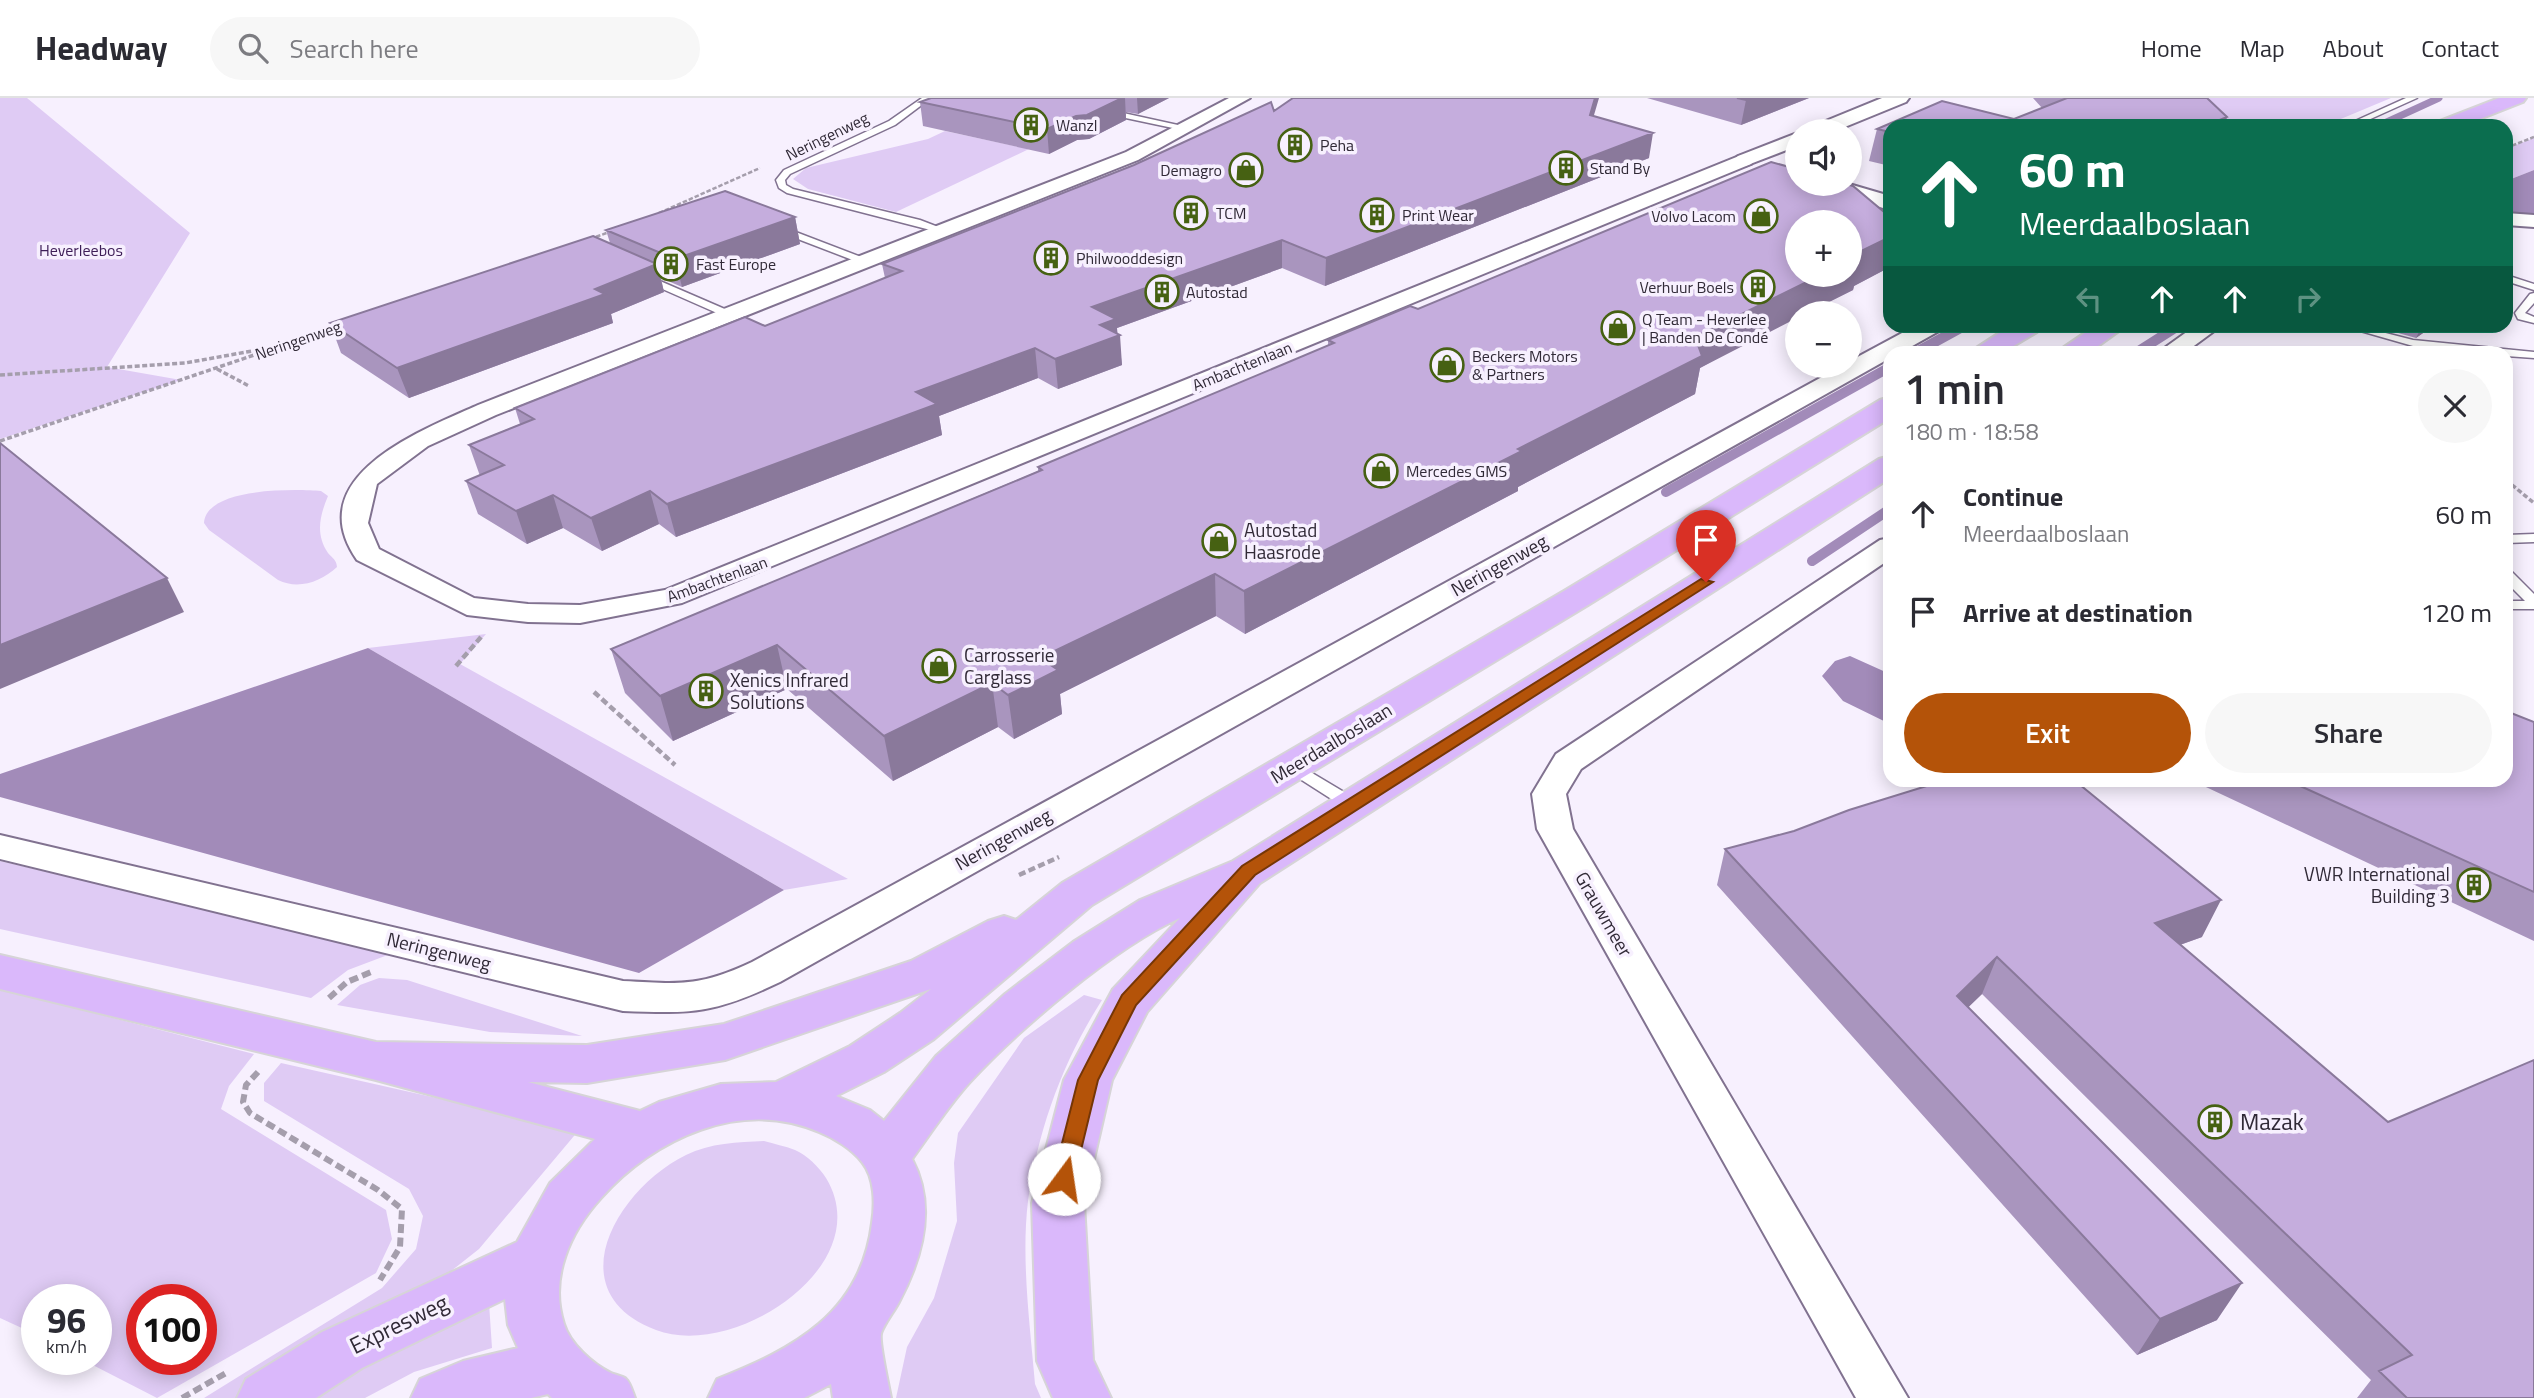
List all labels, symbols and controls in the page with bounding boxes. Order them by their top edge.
search box [210,17,700,80]
text: Headway [35,23,168,73]
icon: search [234,29,272,67]
text: Search here [290,29,419,68]
text: Home [2141,30,2202,66]
text: Map [2240,30,2285,66]
text: About [2323,30,2383,66]
text: Contact [2421,30,2499,66]
street label: Neringenweg [781,106,873,166]
building icon: Wanzl [1012,106,1050,144]
place label: Wanzl [1056,113,1098,137]
map controls [1785,119,1862,378]
button: sound [1785,119,1862,196]
building icon: Peha [1276,126,1314,164]
text: 60 m [2019,131,2126,206]
place label: Peha [1320,133,1354,157]
icon: ahead [1904,147,1995,238]
building icon: Stand By [1547,149,1585,187]
shop icon: Demagro [1227,151,1265,189]
place label: Stand By [1590,156,1651,180]
place label: Demagro [1160,158,1222,182]
building icon: TCM [1172,194,1210,232]
building icon: Print Wear [1358,196,1396,234]
shop icon: Volvo Lacom [1742,197,1780,235]
text: Meerdaalboslaan [2019,199,2250,247]
place label: TCM [1216,201,1246,225]
place label: Print Wear [1402,203,1474,227]
place label: Volvo Lacom [1651,204,1736,228]
button: + [1785,210,1862,287]
park label: Heverleebos [39,238,123,262]
building icon: Philwooddesign [1032,239,1070,277]
building icon: Fast Europe [652,245,690,283]
place label: Philwooddesign [1076,246,1183,270]
place label: Fast Europe [696,252,776,276]
building icon: Verhuur Boels [1739,268,1777,306]
building icon: Autostad [1143,273,1181,311]
place label: Verhuur Boels [1639,275,1734,299]
place label: Autostad [1186,280,1248,304]
icon: left [2070,280,2108,318]
icon: ahead [2143,280,2181,318]
icon: ahead [2216,280,2254,318]
icon: right [2289,280,2327,318]
button: − [1785,301,1862,378]
place label: Q Team - Heverlee | Banden De Condé [1642,307,1768,349]
shop icon: Q Team - Heverlee | Banden De Condé [1599,309,1637,347]
street label: Neringenweg [252,314,344,366]
street label: Ambachtenlaan [1189,335,1295,397]
place label: Beckers Motors & Partners [1472,344,1578,386]
shop icon: Beckers Motors & Partners [1428,346,1466,384]
text: 1 min [1904,356,2005,420]
button: close [2418,369,2492,443]
text: 180 m · 18:58 [1904,414,2039,449]
shop icon: Mercedes GMS [1362,452,1400,490]
place label: Mercedes GMS [1406,459,1507,483]
text: Continue [1963,477,2063,516]
icon: ahead [1904,495,1942,533]
text: 60 m [2435,495,2492,534]
pin [1676,510,1736,582]
place label: Autostad Haasrode [1244,515,1321,566]
text: Meerdaalboslaan [1963,516,2129,551]
icon: arrive [1687,521,1725,559]
shop icon: Autostad Haasrode [1200,522,1238,560]
street label: Neringenweg [1445,526,1553,603]
street label: Ambachtenlaan [663,550,771,608]
icon: arrive [1904,593,1942,631]
text: Arrive at destination [1963,593,2193,632]
text: 120 m [2421,593,2492,632]
place label: Carrosserie Carglass [964,640,1054,691]
shop icon: Carrosserie Carglass [920,647,958,685]
place label: Xenics Infrared Solutions [730,665,849,716]
building icon: Xenics Infrared Solutions [687,672,725,710]
button: Exit [1904,693,2191,773]
button: Share [2205,693,2492,773]
street label: Meerdaalboslaan [1264,695,1397,790]
street label: Neringenweg [949,800,1057,877]
place label: VWR International Building 3 [2304,859,2450,910]
street label: Grauwmeer [1568,866,1641,962]
building icon: VWR International Building 3 [2455,866,2493,904]
street label: Neringenweg [384,924,495,978]
building icon: Mazak [2196,1103,2234,1141]
place label: Mazak [2240,1104,2304,1139]
position arrow [1027,1142,1101,1216]
speed limit sign: 100 [126,1284,217,1375]
street label: Expresweg [343,1285,454,1363]
text: 96 [47,1293,86,1347]
text: km/h [46,1333,87,1360]

